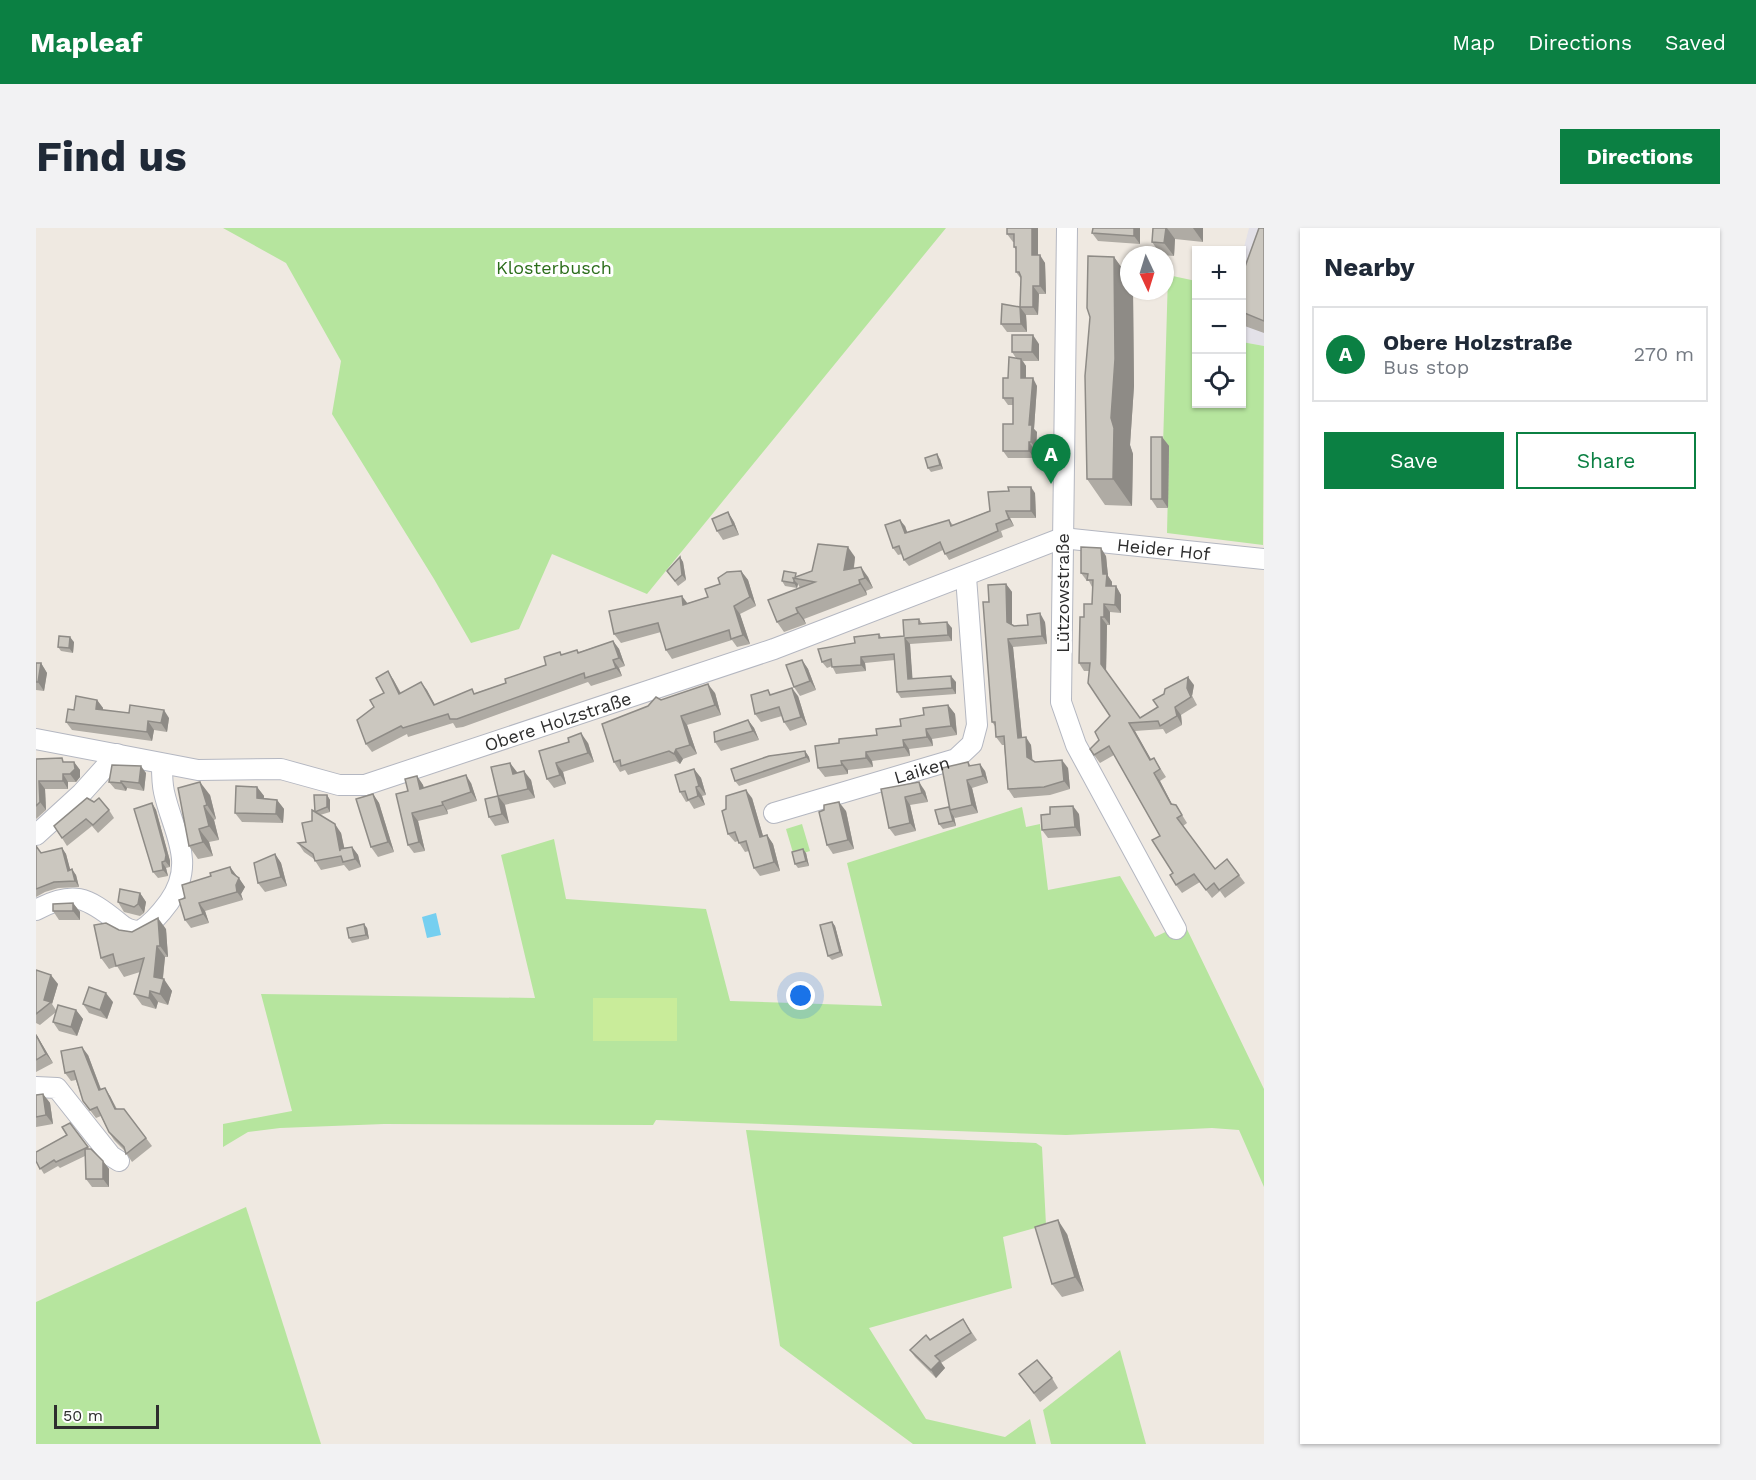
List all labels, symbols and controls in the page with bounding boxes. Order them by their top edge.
text: Mapleaf [30,26,142,59]
text: Map [1452,30,1495,55]
text: Directions [1528,30,1632,55]
text: Saved [1665,30,1726,55]
button: Directions [1560,129,1720,184]
text: Find us [36,132,187,181]
north arrow [1120,246,1174,300]
map controls [1192,246,1246,408]
button: + [1192,246,1246,300]
text: Nearby [1324,252,1415,282]
park label: Klosterbusch [496,257,612,278]
button: − [1192,300,1246,354]
text: Obere Holzstraße [1383,330,1573,355]
text: A [1339,342,1352,366]
text: 270 m [1634,342,1694,366]
button: locate [1192,354,1246,408]
text: Bus stop [1383,355,1469,379]
button: Save [1324,432,1504,489]
button: Share [1516,432,1696,489]
pin: A [1032,434,1070,484]
street label: Lützowstraße [1052,533,1073,653]
street label: Heider Hof [1116,533,1211,564]
street label: Obere Holzstraße [481,687,634,755]
street label: Laiken [891,751,952,787]
your location [786,981,815,1010]
scale bar [54,1402,159,1430]
text: 50 m [63,1406,103,1425]

